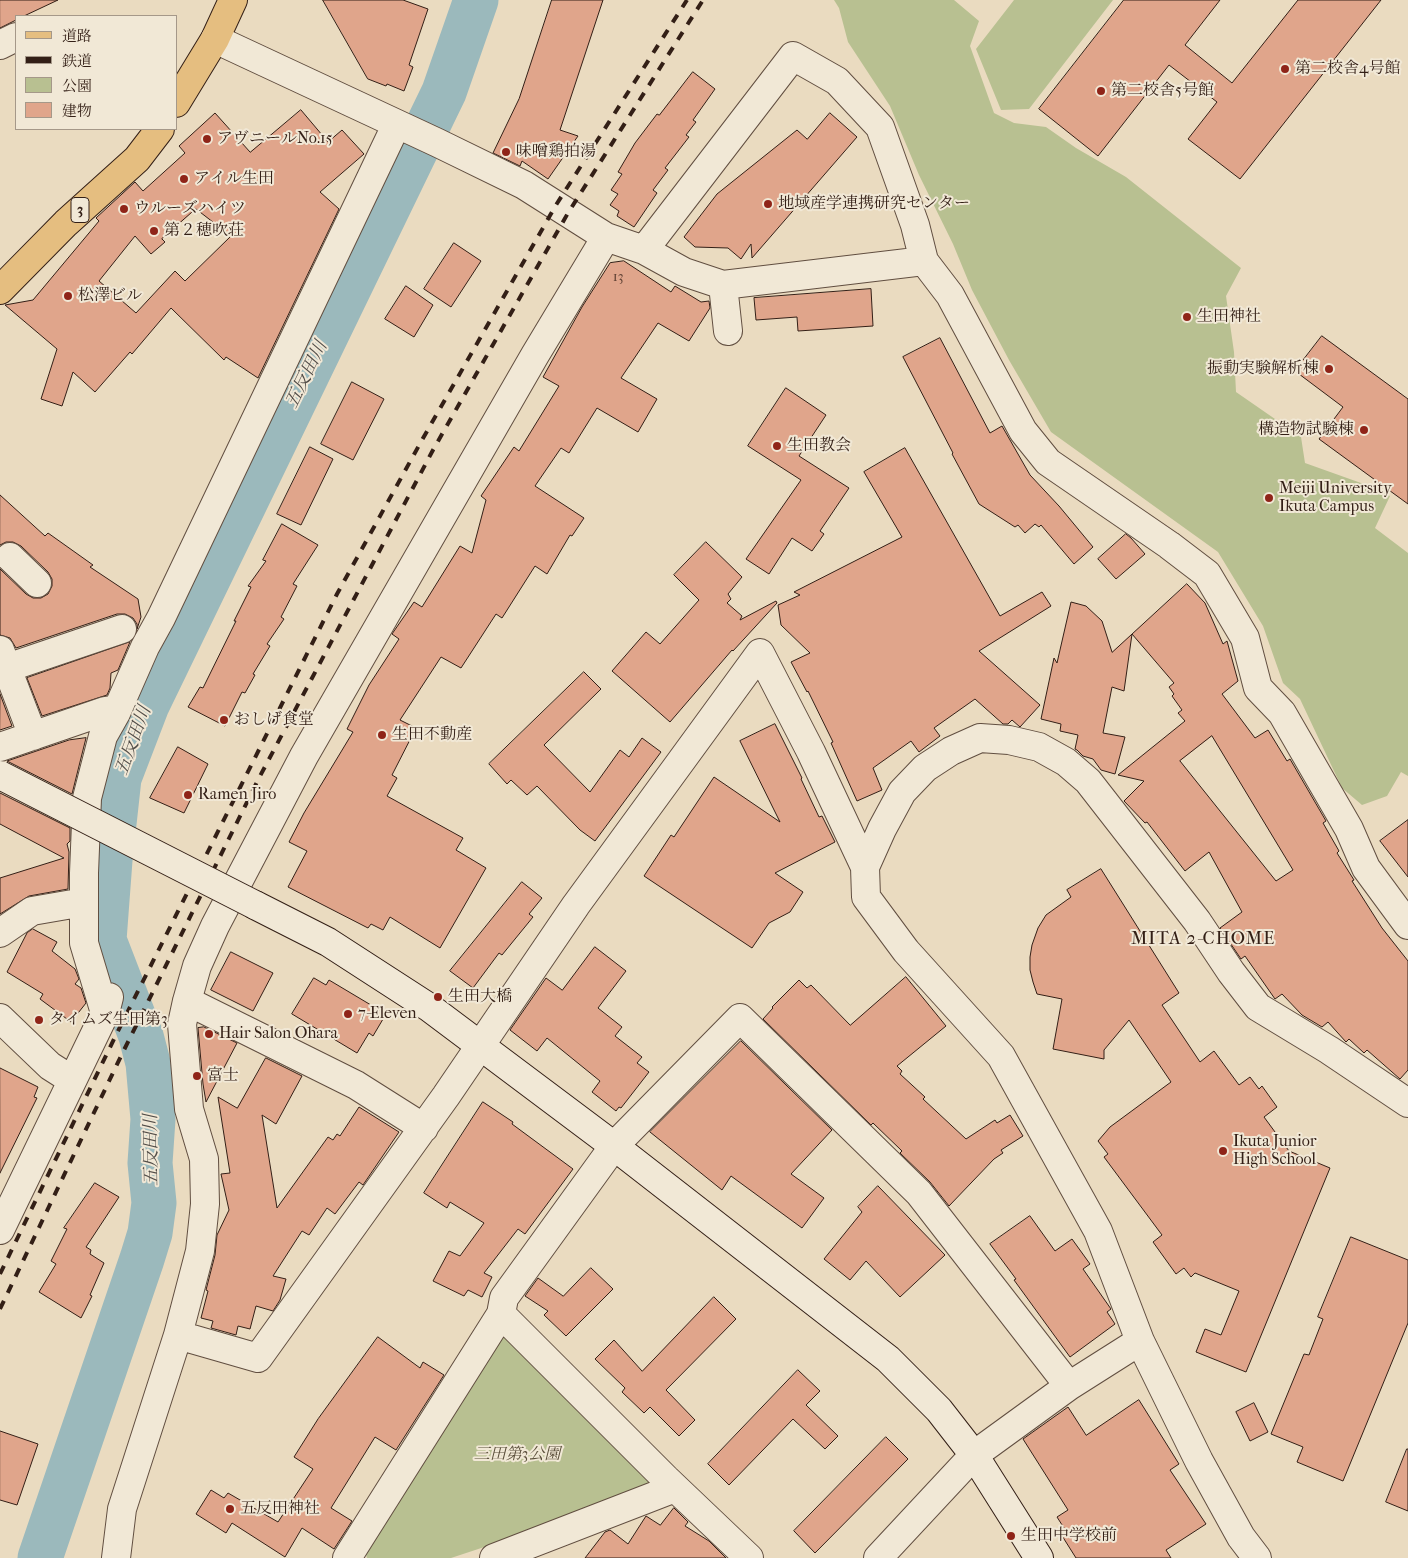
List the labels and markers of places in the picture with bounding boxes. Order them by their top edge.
place label: 第二校舎4号館 [1295,59,1400,79]
marker: 第二校舎4号館 [1279,63,1291,75]
place label: 第二校舎5号館 [1111,81,1214,101]
marker: 第二校舎5号館 [1095,85,1107,97]
place label: アヴニールNo.15 [217,129,333,149]
marker: アヴニールNo.15 [201,133,213,145]
place label: 味噌鶏拍湯 [516,142,596,162]
marker: 味噌鶏拍湯 [500,146,512,158]
place label: アイル生田 [194,169,274,189]
marker: アイル生田 [178,173,190,185]
place label: 地域産学連携研究センター [778,194,970,214]
marker: 地域産学連携研究センター [762,198,774,210]
place label: ウルーズハイツ [134,199,246,219]
marker: ウルーズハイツ [118,203,130,215]
place label: 第２穂吹荘 [164,221,244,241]
marker: 第２穂吹荘 [148,225,160,237]
place label: 松澤ビル [78,286,142,306]
marker: 松澤ビル [62,290,74,302]
place label: 生田神社 [1197,307,1261,327]
marker: 生田神社 [1181,311,1193,323]
place label: 振動実験解析棟 [1207,359,1319,379]
marker: 振動実験解析棟 [1323,363,1335,375]
place label: 構造物試験棟 [1258,420,1354,440]
marker: 構造物試験棟 [1358,424,1370,436]
place label: 生田教会 [787,436,851,456]
marker: 生田教会 [771,440,783,452]
place label: Meiji University Ikuta Campus [1279,479,1392,517]
marker: Meiji University Ikuta Campus [1263,492,1275,504]
place label: おしげ食堂 [234,710,314,730]
marker: おしげ食堂 [218,714,230,726]
place label: 生田不動産 [392,725,472,745]
marker: 生田不動産 [376,729,388,741]
place label: Ramen Jiro [198,785,276,805]
marker: Ramen Jiro [182,789,194,801]
place label: 生田大橋 [448,987,512,1007]
marker: 生田大橋 [432,991,444,1003]
place label: 7-Eleven [358,1004,417,1024]
marker: 7-Eleven [342,1008,354,1020]
place label: タイムズ生田第3 [49,1010,168,1030]
marker: タイムズ生田第3 [33,1014,45,1026]
place label: Hair Salon Ohara [219,1024,338,1044]
marker: Hair Salon Ohara [203,1028,215,1040]
place label: 富士 [207,1066,239,1086]
marker: 富士 [191,1070,203,1082]
place label: Ikuta Junior High School [1233,1132,1317,1170]
marker: Ikuta Junior High School [1217,1145,1229,1157]
place label: 五反田神社 [240,1499,320,1519]
marker: 五反田神社 [224,1503,236,1515]
place label: 生田中学校前 [1021,1526,1117,1546]
marker: 生田中学校前 [1005,1530,1017,1542]

